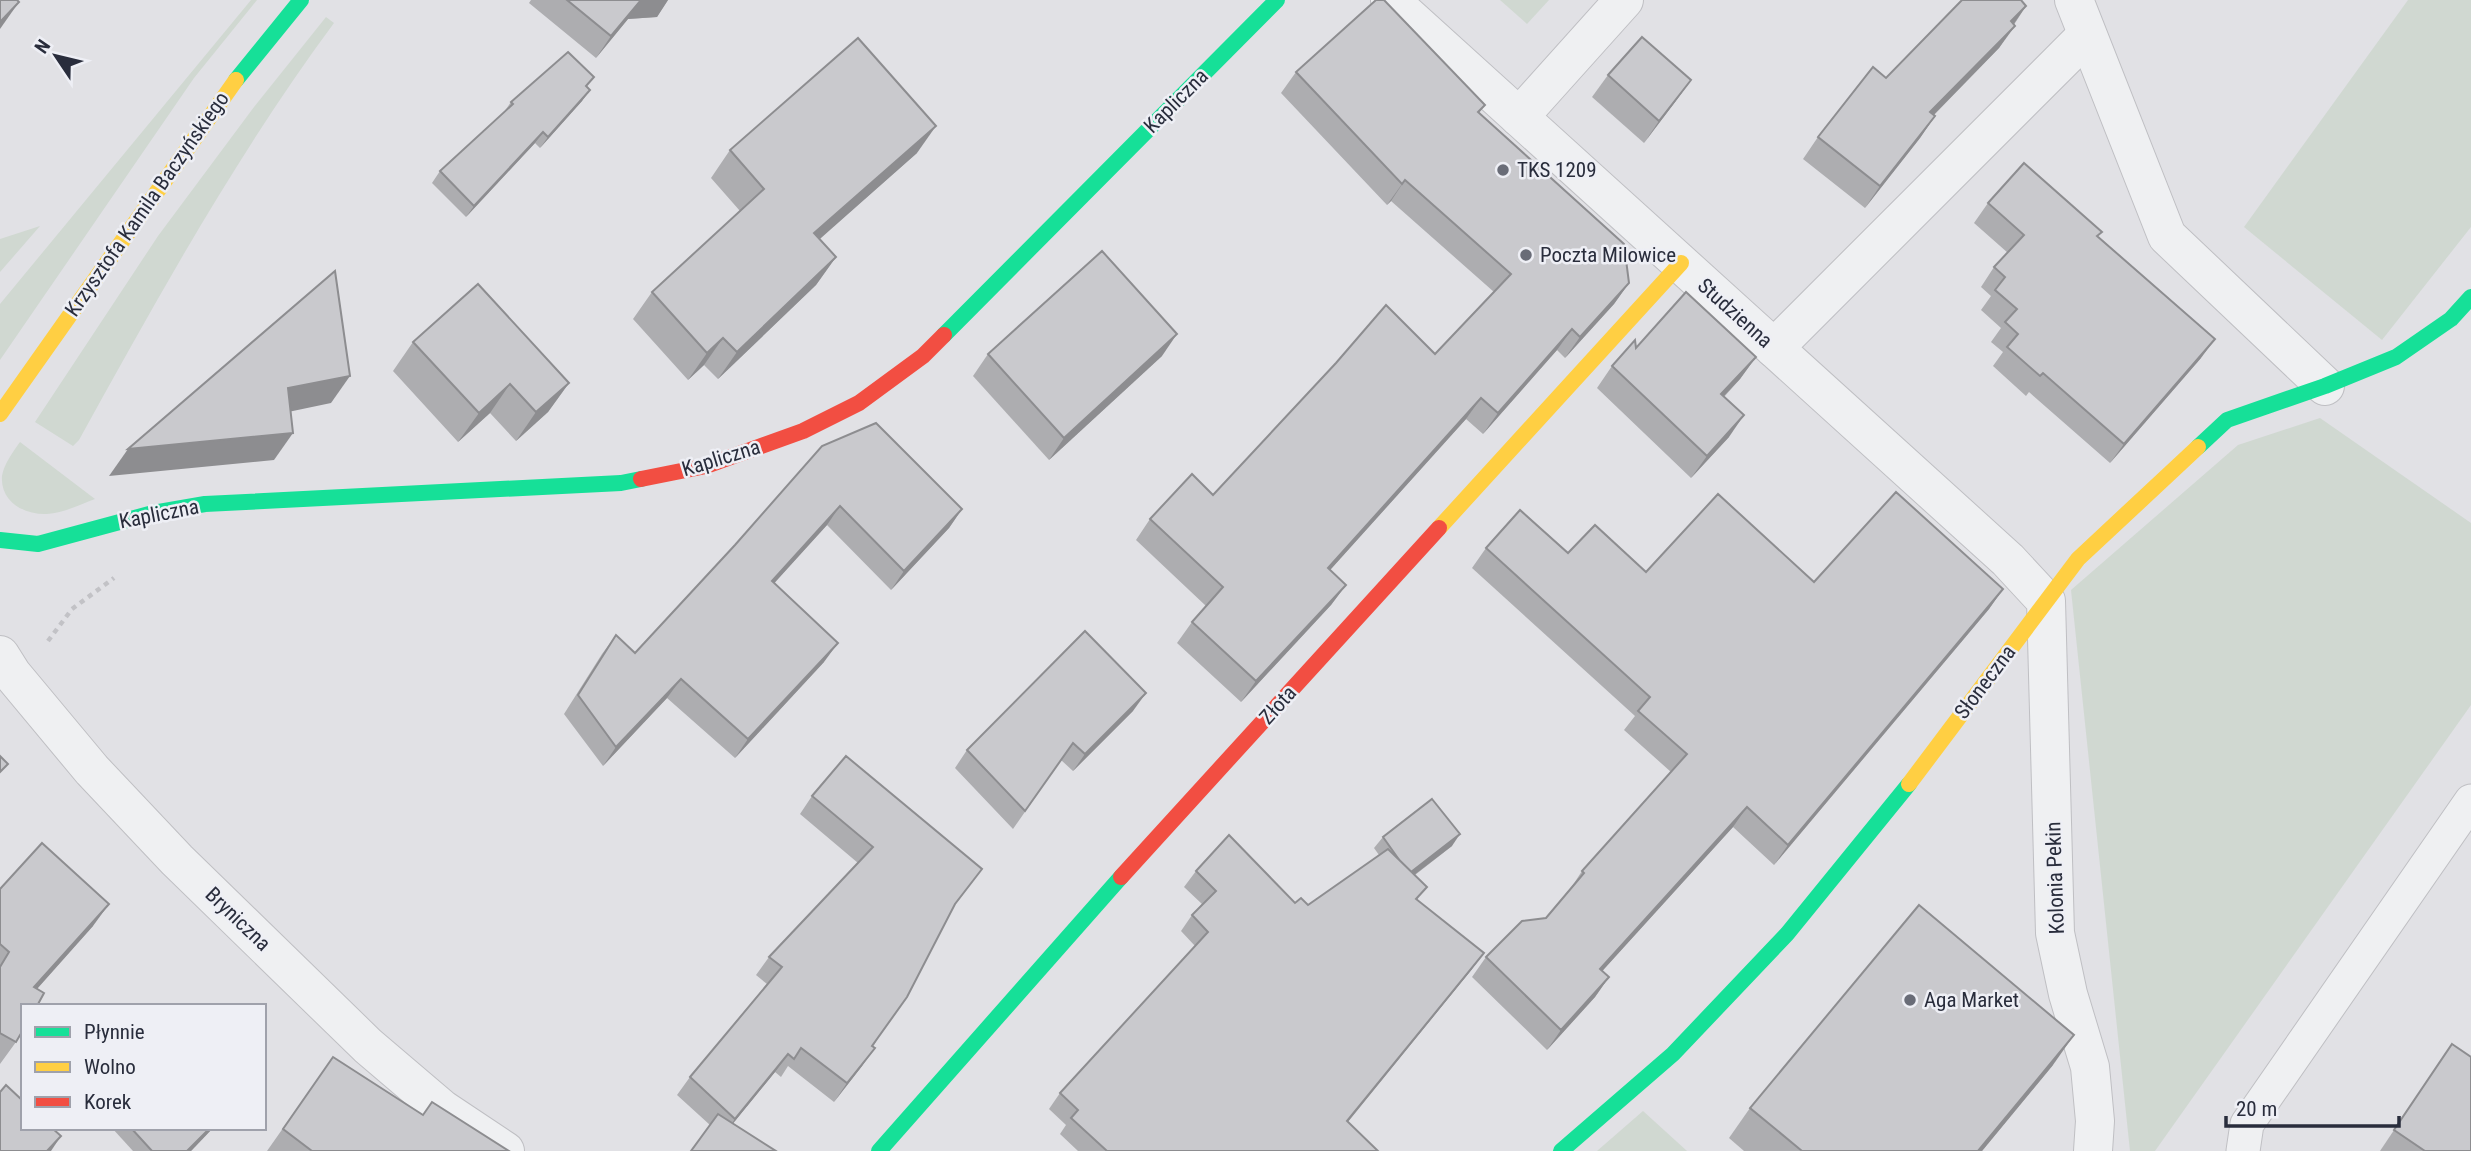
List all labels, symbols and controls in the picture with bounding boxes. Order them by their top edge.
north arrow [21,21,91,91]
text: N [30,35,55,58]
street label: Kapliczna [1139,64,1213,138]
street label: Krzysztofa Kamila Baczyńskiego [60,87,234,321]
place label: TKS 1209 [1517,158,1597,182]
marker: TKS 1209 [1495,162,1511,178]
place label: Poczta Milowice [1540,243,1676,267]
marker: Poczta Milowice [1518,247,1534,263]
street label: Studzienna [1693,273,1777,353]
street label: Kapliczna [679,435,763,481]
street label: Kapliczna [117,495,201,533]
street label: Słoneczna [1950,640,2020,724]
street label: Złota [1255,681,1301,729]
street label: Kolonia Pekin [2041,821,2069,935]
street label: Bryniczna [201,882,275,956]
place label: Aga Market [1924,988,2019,1012]
marker: Aga Market [1902,992,1918,1008]
legend [21,1004,266,1130]
text: Płynnie [84,1020,145,1044]
text: Wolno [84,1055,136,1079]
scale bar [2226,1084,2399,1128]
text: Korek [84,1090,132,1114]
text: 20 m [2236,1097,2277,1121]

